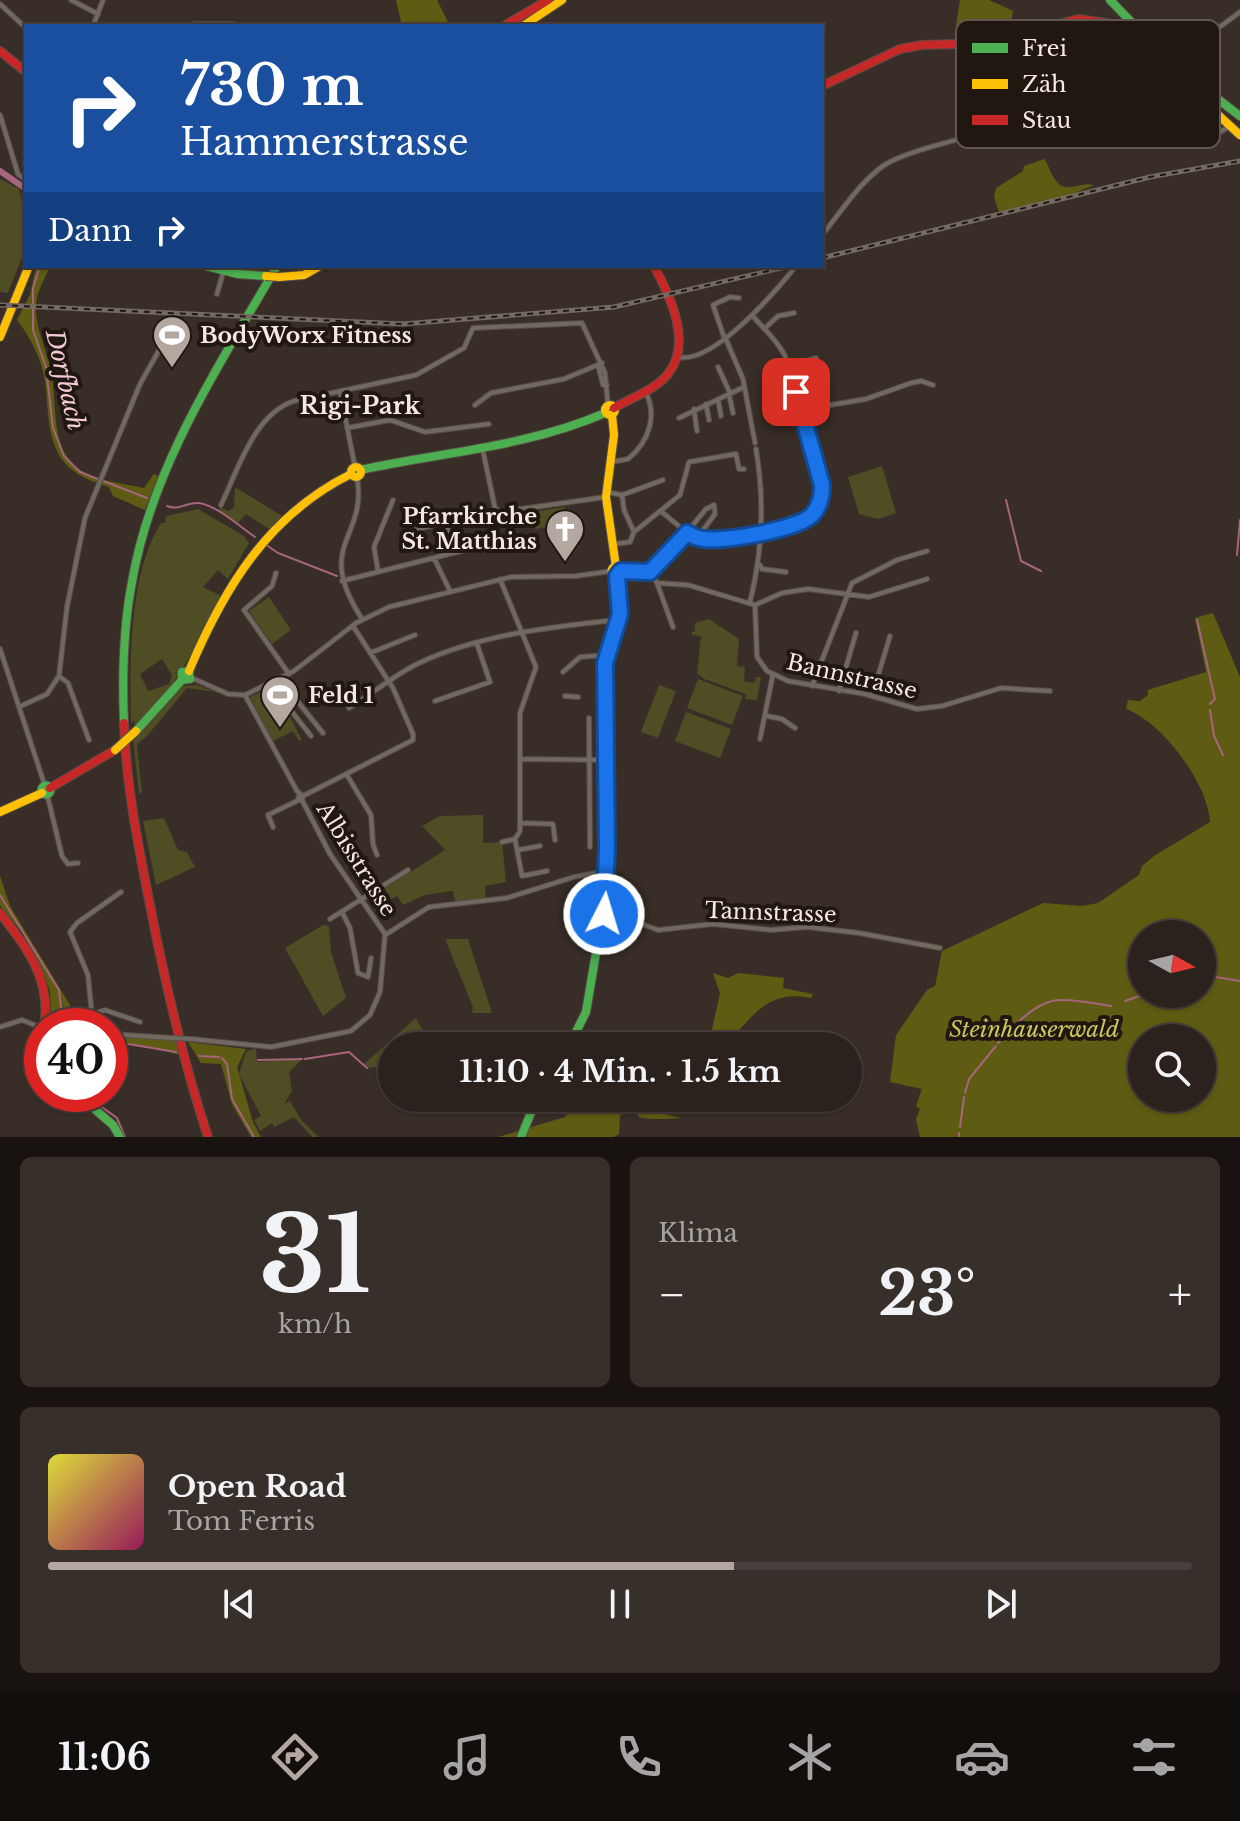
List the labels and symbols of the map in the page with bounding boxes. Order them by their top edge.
legend [956,20,1220,148]
text: Frei [1022,35,1067,62]
text: Zäh [1022,71,1066,98]
text: Stau [1022,107,1072,134]
sports icon: BodyWorx Fitness [151,314,193,369]
place label: BodyWorx Fitness [200,322,412,349]
water label: Dorfbach [40,326,91,433]
pin [762,358,830,426]
district label: Rigi-Park [300,391,421,420]
place label: Pfarrkirche St. Matthias [401,503,537,555]
church icon: Pfarrkirche St. Matthias [544,508,586,563]
street label: Bannstrasse [784,648,920,705]
sports icon: Feld 1 [259,674,301,729]
place label: Feld 1 [308,682,374,709]
street label: Albisstrasse [310,796,402,921]
position arrow [562,872,646,956]
street label: Tannstrasse [705,897,837,928]
north arrow [1128,920,1216,1008]
speed limit sign: 40 [24,1008,128,1112]
park label: Steinhauserwald [949,1016,1120,1043]

